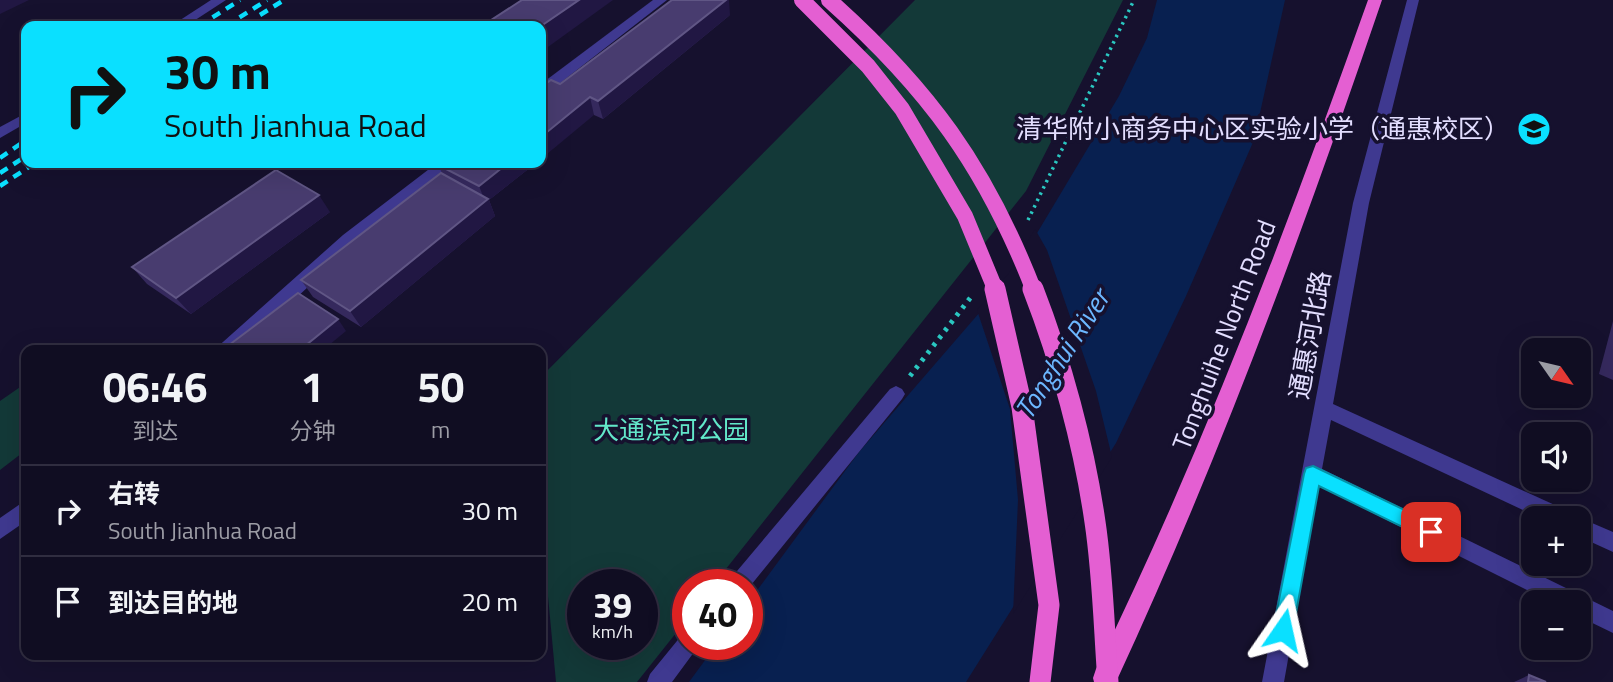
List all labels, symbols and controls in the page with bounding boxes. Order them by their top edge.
text: 30 m [164,33,271,108]
icon: right [49,49,140,140]
text: South Jianhua Road [164,101,427,149]
place label: 清华附小商务中心区实验小学（通惠校区） [1016,109,1510,148]
school or university icon: 清华附小商务中心区实验小学（通惠校区） [1515,110,1553,148]
street label: Tonghuihe North Road [1162,214,1285,456]
street label: 通惠河北路 [1279,268,1340,402]
water label: Tonghui River [1003,278,1121,427]
north arrow [1521,338,1591,408]
map controls [1521,338,1591,660]
text: 06:46 [103,354,208,418]
text: 1 [301,354,324,418]
text: 50 [417,354,464,418]
park label: 大通滨河公园 [593,410,749,449]
text: m [431,412,450,447]
text: 到达 [132,413,178,448]
text: 分钟 [289,413,335,448]
button: sound [1521,422,1591,492]
text: 右转 [108,474,160,513]
text: 30 m [461,491,518,530]
icon: right [49,492,87,530]
pin [1401,502,1461,562]
button: + [1521,506,1591,576]
text: South Jianhua Road [108,513,297,548]
icon: arrive [1412,513,1450,551]
speed limit sign: 40 [672,569,763,660]
text: 39 [593,578,632,632]
text: 20 m [461,582,518,621]
icon: arrive [49,583,87,621]
text: 到达目的地 [108,583,238,622]
button: − [1521,590,1591,660]
position arrow [1246,593,1320,667]
text: km/h [592,618,633,645]

